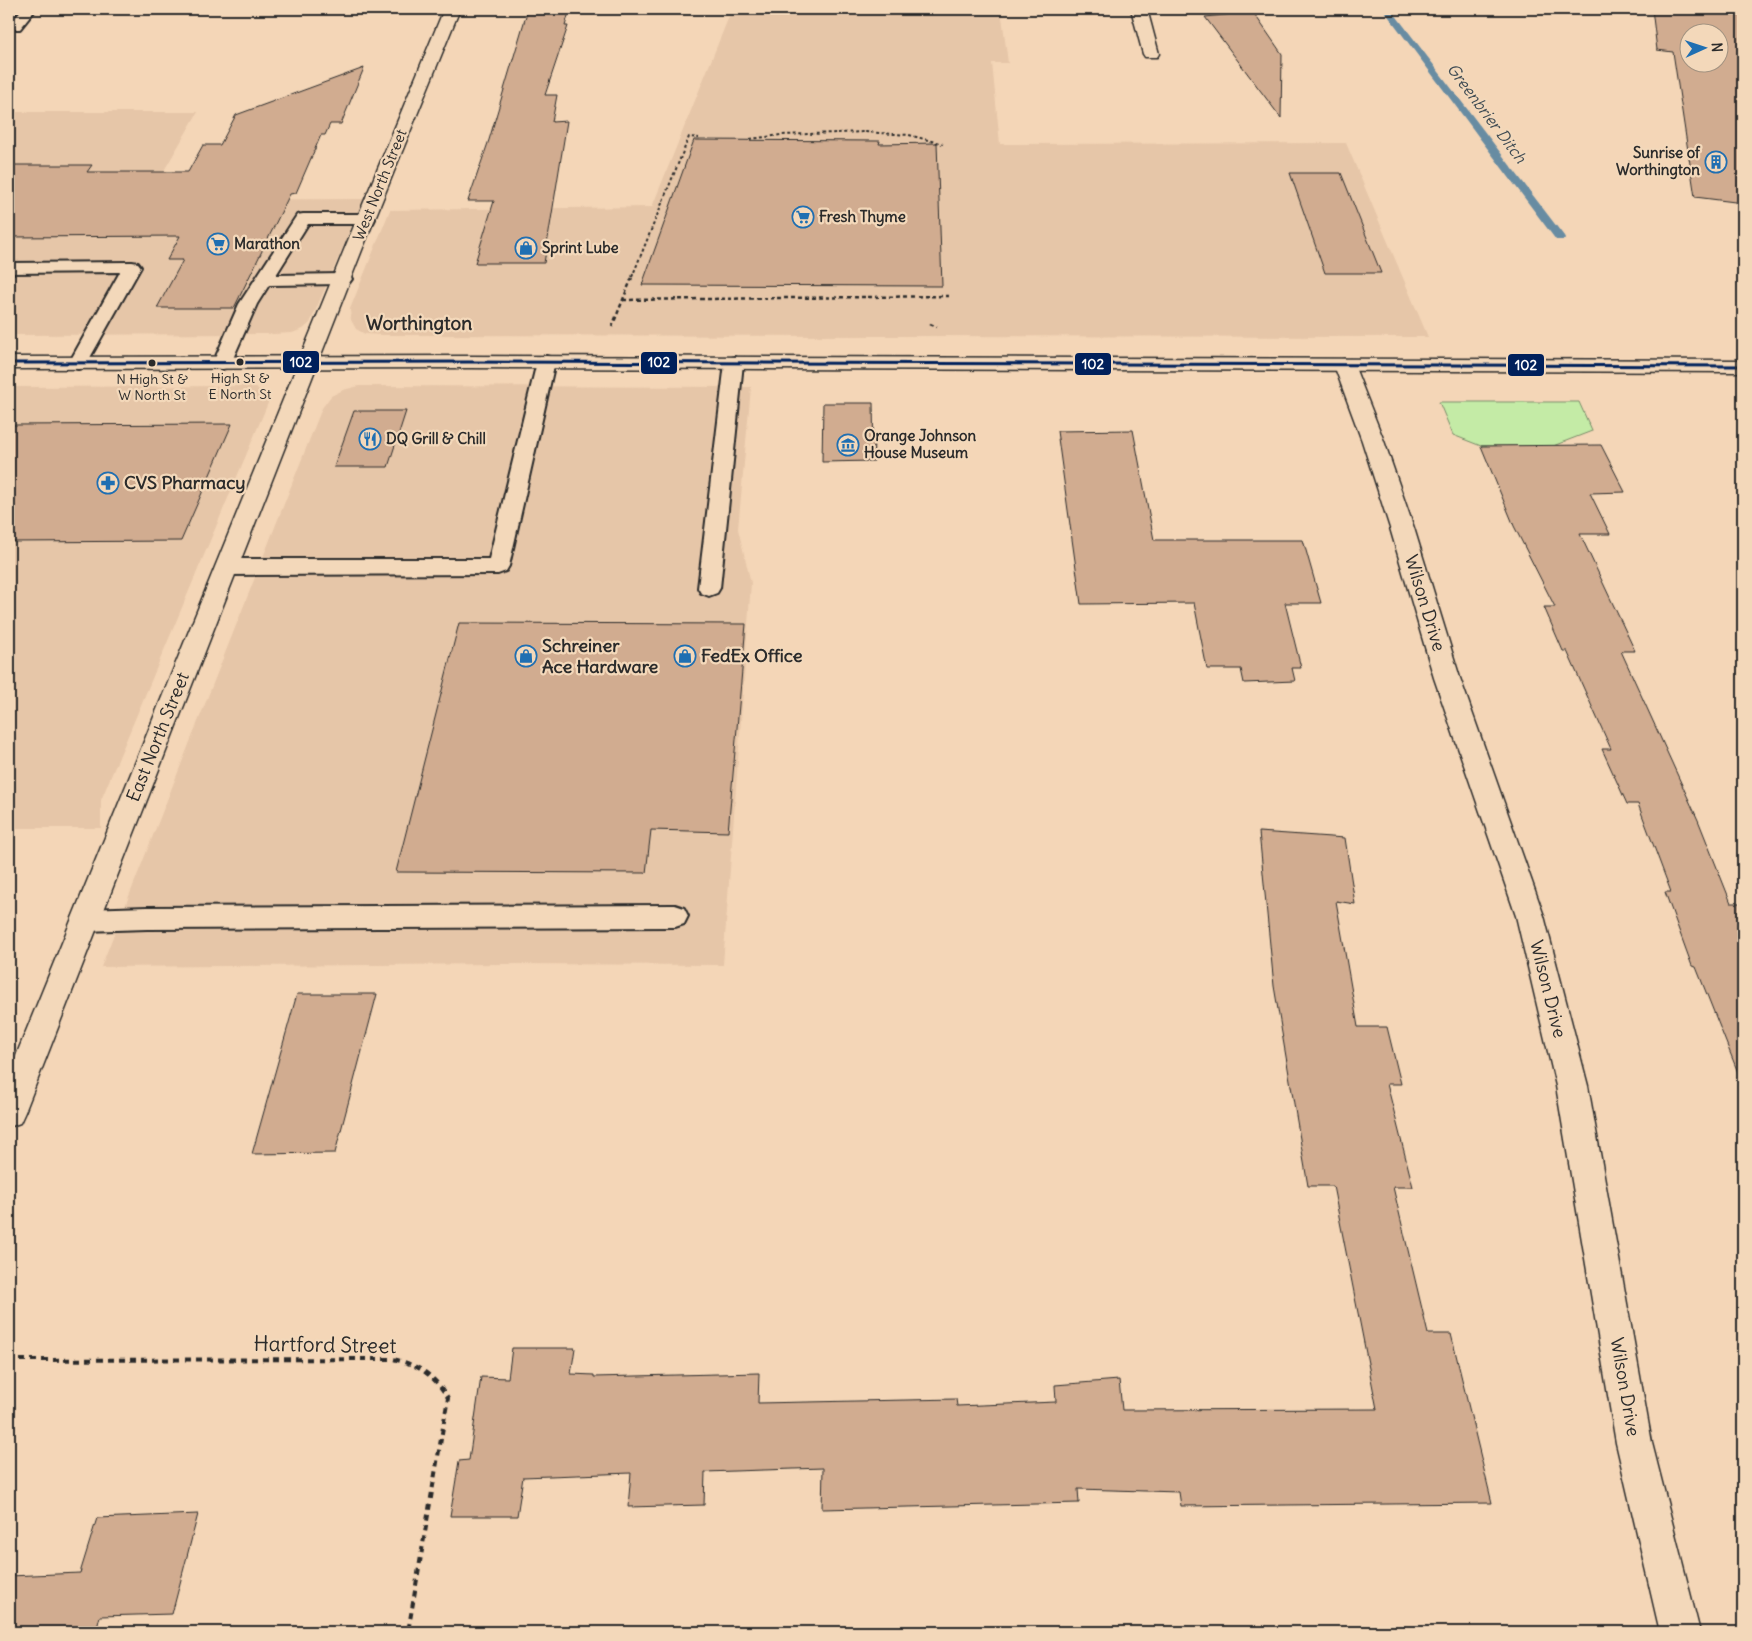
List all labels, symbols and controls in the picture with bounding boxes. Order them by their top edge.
north arrow [1680,22,1730,72]
text: N [1708,42,1726,53]
water label: Greenbrier Ditch [1443,59,1531,167]
street label: West North Street [348,126,411,243]
place label: Sunrise of Worthington [1616,143,1701,180]
building icon: Sunrise of Worthington [1704,150,1728,174]
supermarket icon: Fresh Thyme [791,205,815,229]
place label: Fresh Thyme [819,207,906,227]
supermarket icon: Marathon [206,232,230,256]
place label: Marathon [234,234,300,253]
shop icon: Sprint Lube [514,236,538,260]
place label: Sprint Lube [542,238,619,258]
district label: Worthington [366,311,472,335]
line badge: 102 [282,350,320,374]
line badge: 102 [640,351,678,375]
line badge: 102 [1074,352,1112,376]
text: 102 [290,353,313,371]
text: 102 [648,353,671,371]
line badge: 102 [1507,353,1545,377]
text: 102 [1082,355,1105,373]
text: 102 [1515,356,1538,374]
marker: High St & E North St [235,357,245,367]
marker: N High St & W North St [147,358,157,368]
place label: High St & E North St [208,369,272,403]
place label: N High St & W North St [116,370,188,404]
place label: Orange Johnson House Museum [864,426,976,462]
restaurant icon: DQ Grill & Chill [358,427,382,451]
place label: DQ Grill & Chill [386,429,486,448]
museum icon: Orange Johnson House Museum [836,433,860,457]
pharmacy icon: CVS Pharmacy [96,471,120,495]
place label: CVS Pharmacy [124,471,246,494]
street label: Wilson Drive [1400,552,1451,654]
place label: Schreiner Ace Hardware [542,634,659,678]
shop icon: Schreiner Ace Hardware [514,644,538,668]
shop icon: FedEx Office [673,644,697,668]
place label: FedEx Office [701,644,803,667]
street label: East North Street [121,669,194,805]
street label: Wilson Drive [1525,938,1572,1040]
street label: Hartford Street [253,1330,397,1359]
street label: Wilson Drive [1605,1336,1646,1438]

